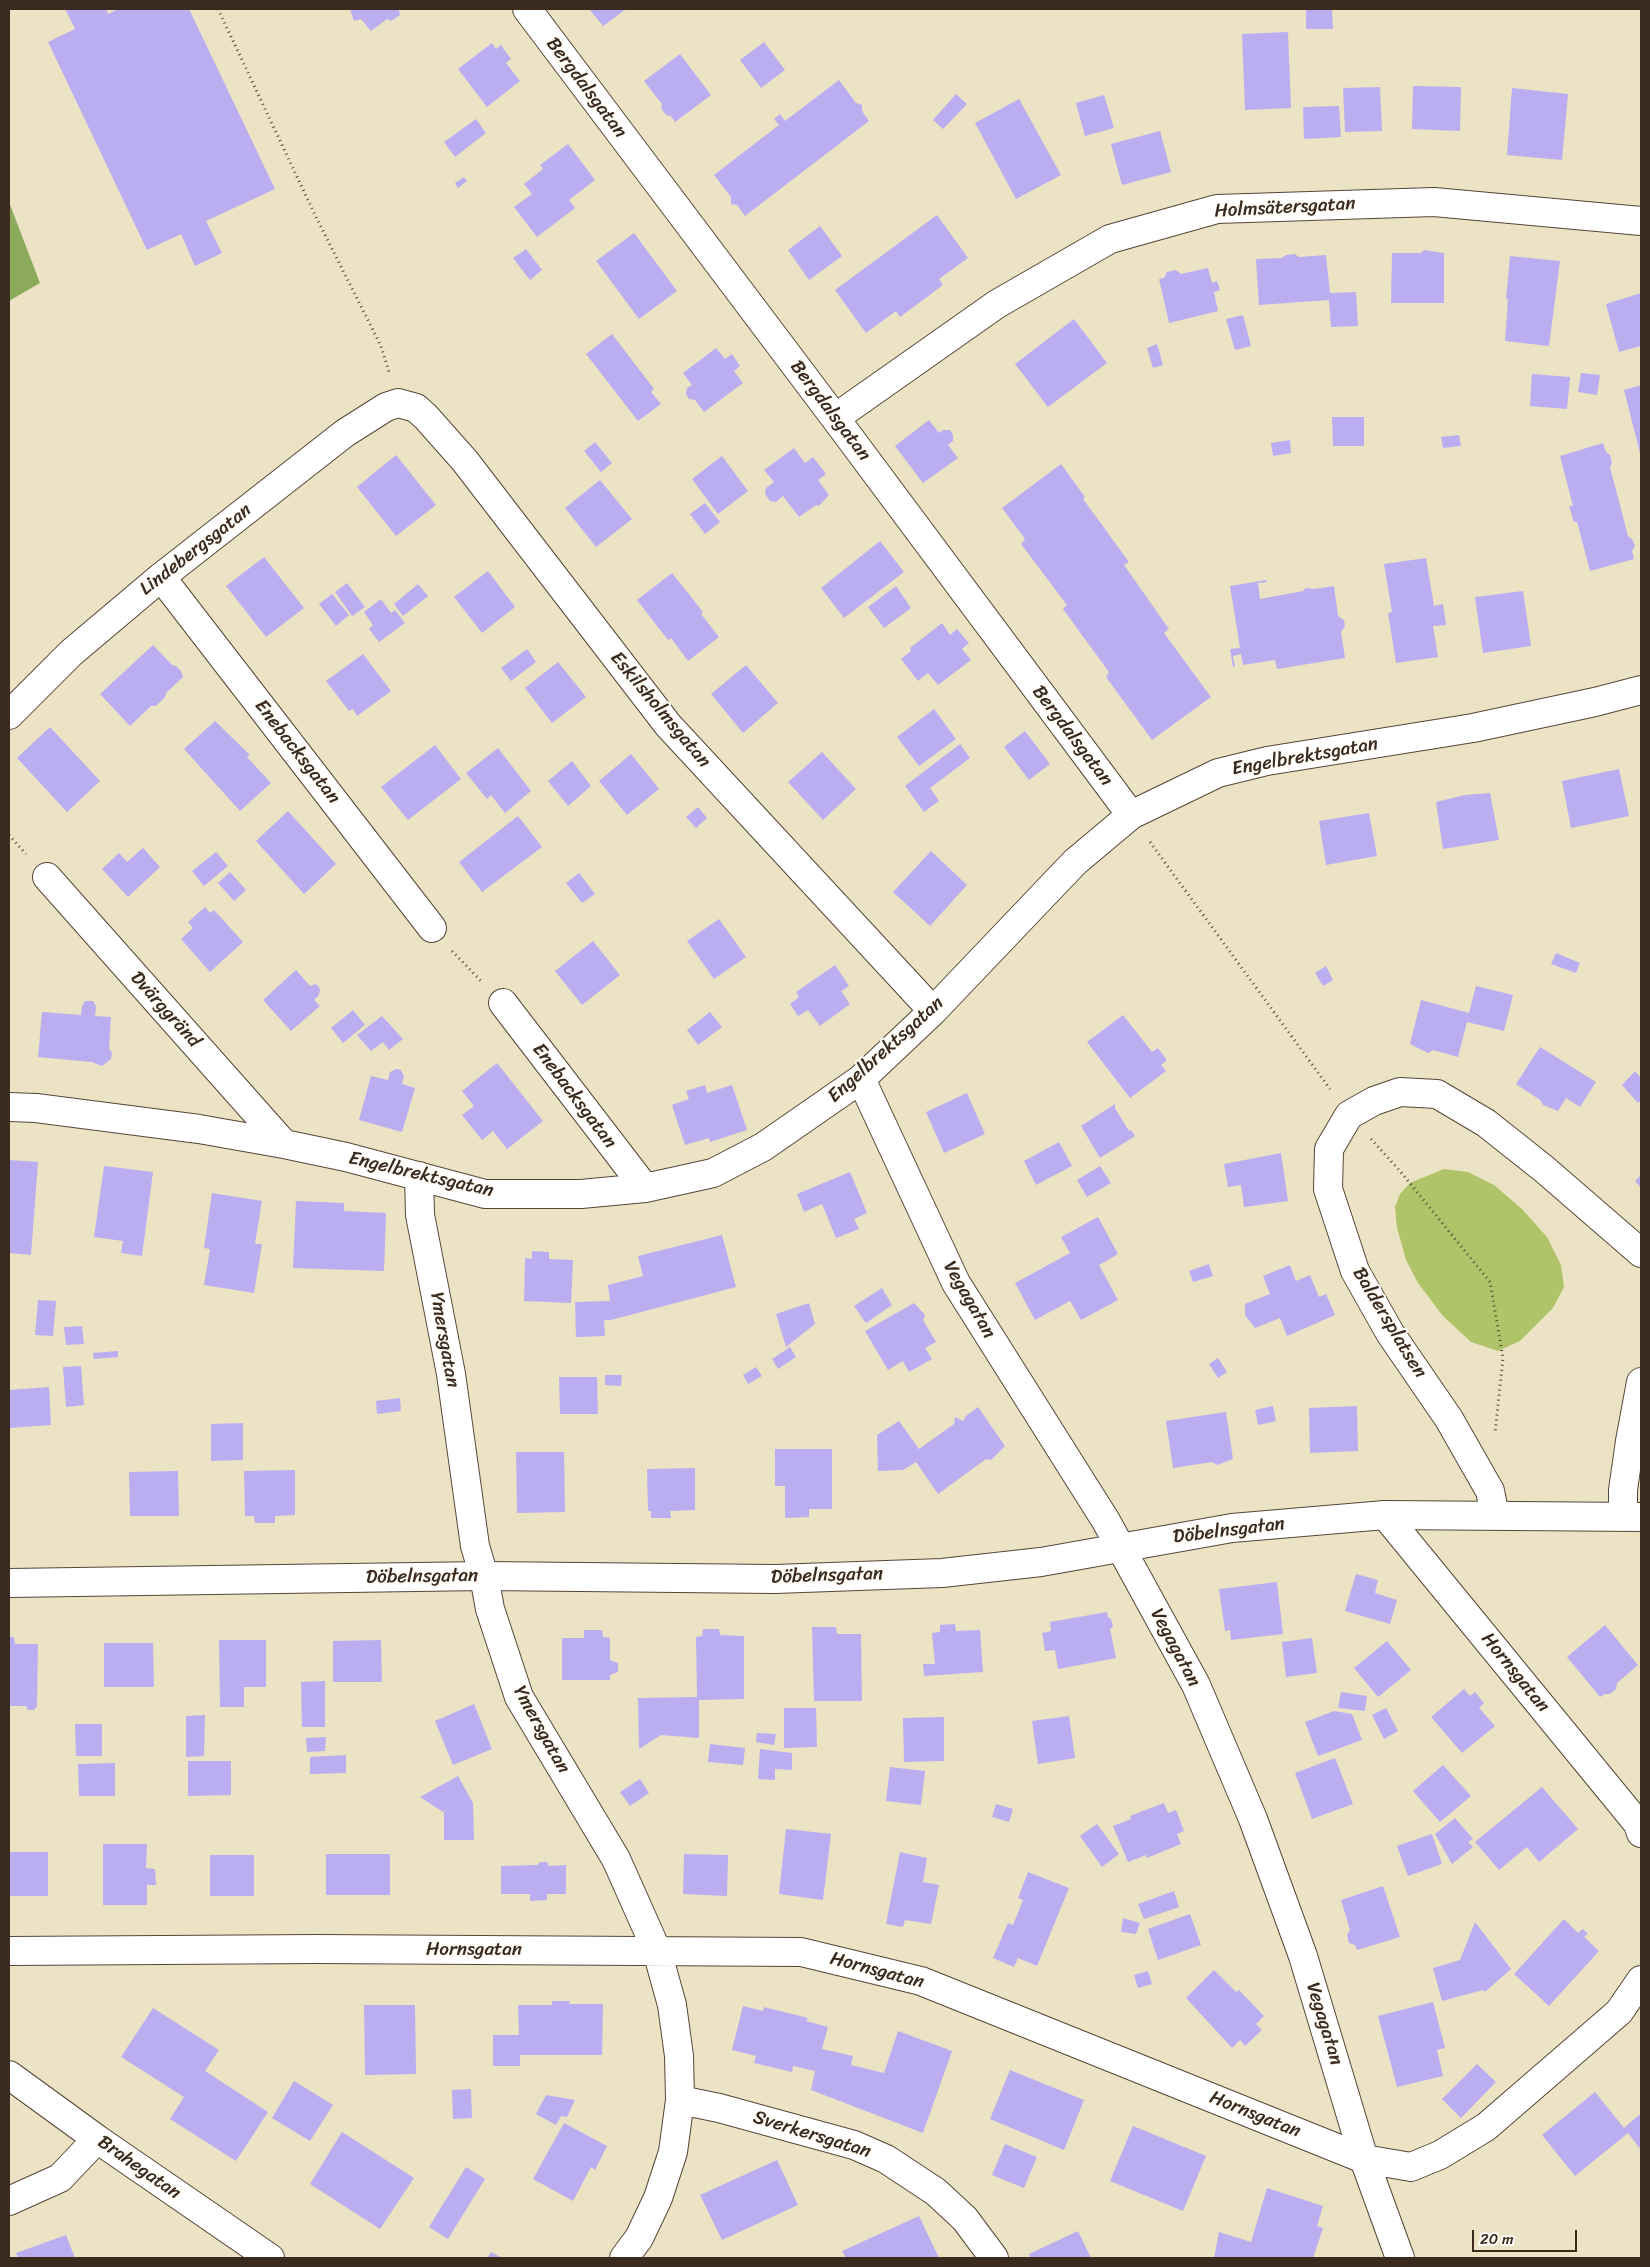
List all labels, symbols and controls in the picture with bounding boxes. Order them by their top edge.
street label: Bergdalsgatan [541,33,631,143]
street label: Holmsätersgatan [1214,193,1356,223]
street label: Bergdalsgatan [785,356,875,466]
street label: Lindebergsgatan [135,499,257,601]
street label: Eskilsholmsgatan [605,647,715,773]
street label: Bergdalsgatan [1027,681,1117,791]
street label: Enebacksgatan [249,695,345,809]
street label: Engelbrektsgatan [1230,733,1380,781]
street label: Dvärggränd [125,967,205,1053]
street label: Engelbrektsgatan [823,992,949,1108]
street label: Enebacksgatan [527,1039,621,1153]
street label: Engelbrektsgatan [346,1147,496,1203]
street label: Vegagatan [938,1257,1000,1343]
street label: Baldersplatsen [1347,1263,1431,1383]
street label: Ymersgatan [424,1290,464,1390]
street label: Döbelnsgatan [1172,1513,1286,1549]
street label: Döbelnsgatan [771,1563,883,1589]
street label: Döbelnsgatan [366,1565,478,1589]
street label: Vegagatan [1145,1605,1205,1691]
street label: Hornsgatan [1476,1628,1554,1718]
street label: Ymersgatan [508,1682,574,1778]
street label: Hornsgatan [426,1939,522,1961]
street label: Hornsgatan [828,1948,926,1994]
street label: Vegagatan [1301,1980,1347,2068]
street label: Hornsgatan [1206,2086,1304,2144]
street label: Sverkersgatan [750,2106,874,2164]
street label: Brahegatan [93,2131,185,2205]
scale bar [1475,2220,1580,2252]
text: 20 m [1480,2226,1514,2252]

